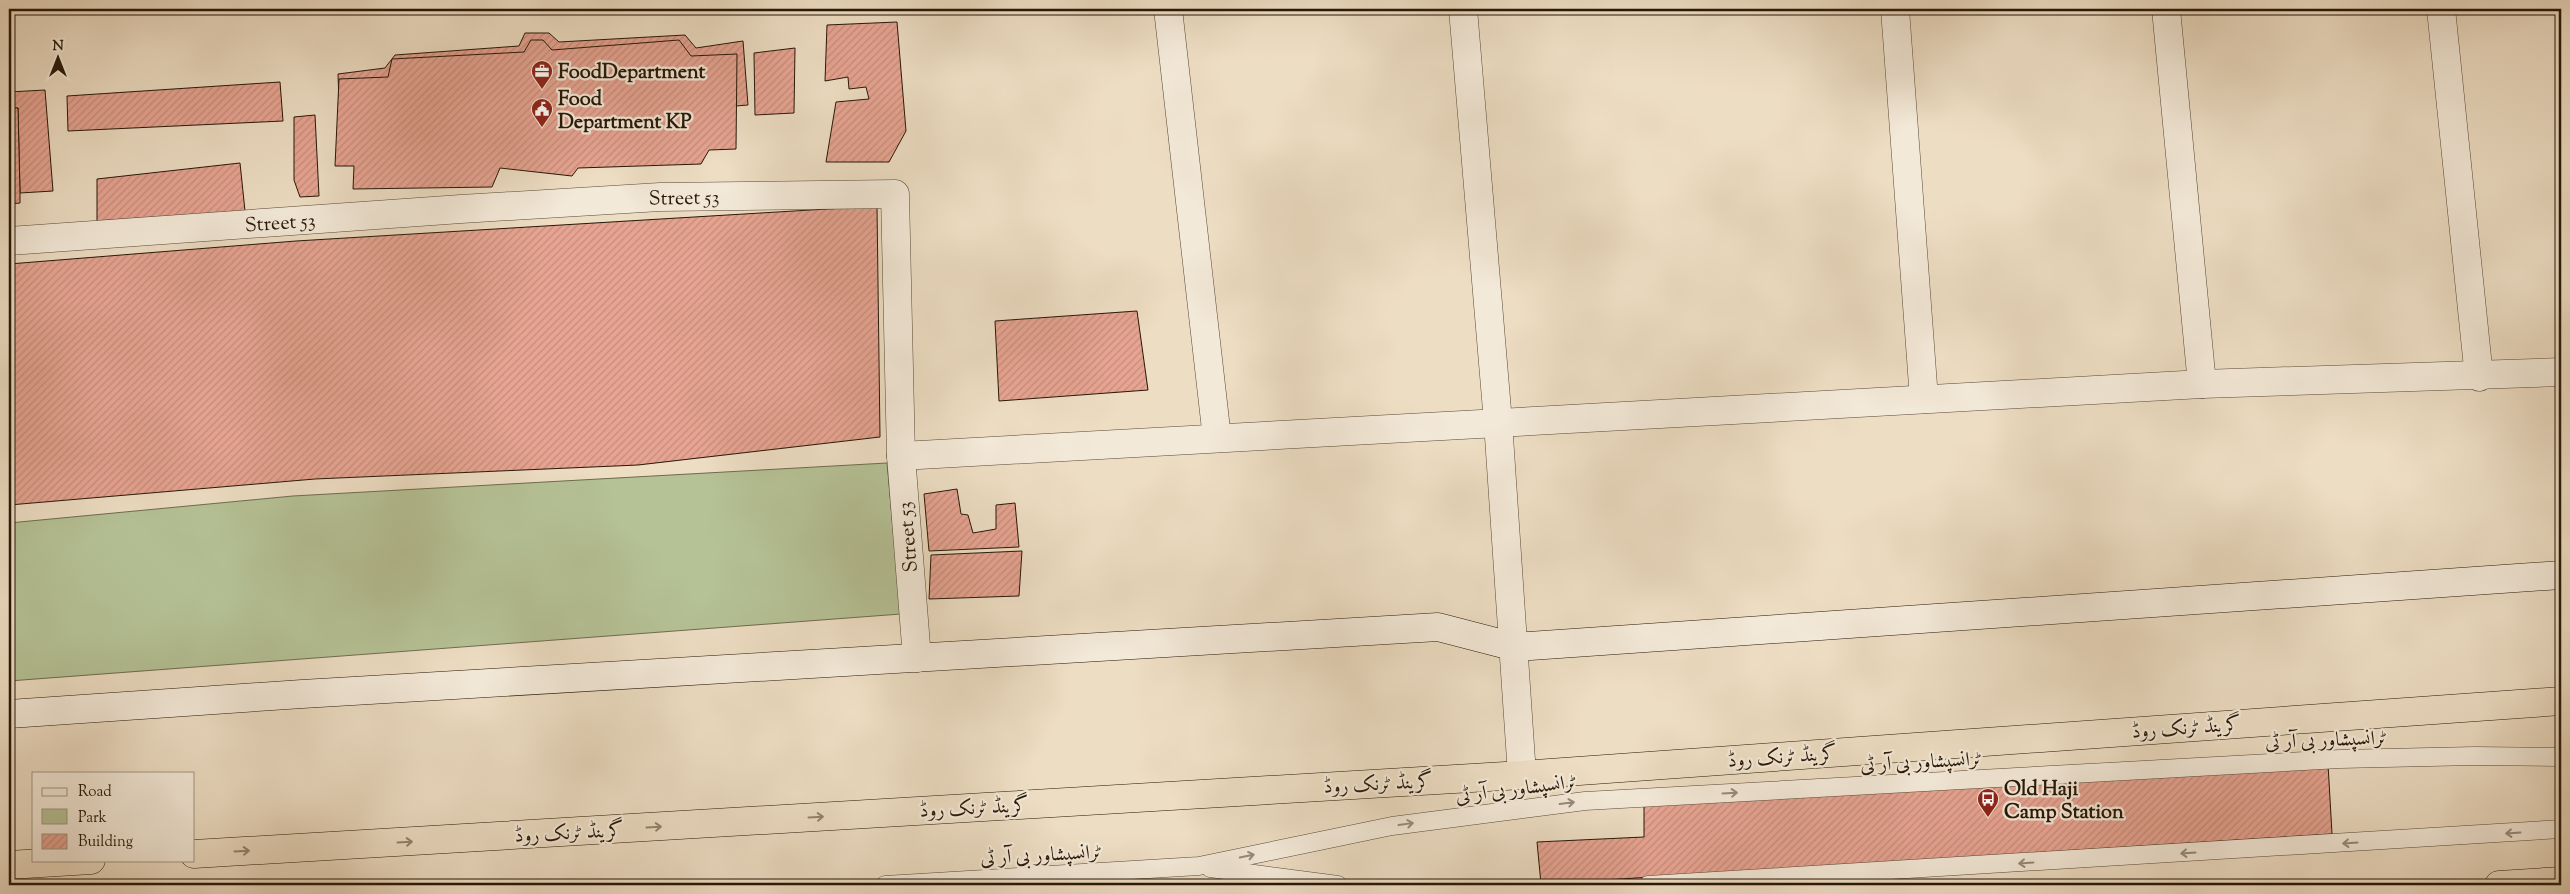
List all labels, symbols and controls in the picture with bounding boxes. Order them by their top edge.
north arrow [32,32,82,82]
text: N [52,37,64,57]
office icon: FoodDepartment [530,59,554,90]
place label: FoodDepartment [558,59,706,88]
place label: Food Department KP [558,86,692,138]
public building icon: Food Department KP [530,97,554,128]
street label: Street 53 [648,184,720,215]
street label: Street 53 [244,208,317,241]
street label: Street 53 [892,500,927,573]
street label: گرینڈ ٹرنک روڈ [2130,710,2242,748]
street label: ٹرانسپشاور بی آر ٹی [2265,725,2388,758]
street label: گرینڈ ٹرنک روڈ [1726,739,1838,777]
street label: ٹرانسپشاور بی آر ٹی [1859,746,1983,781]
street label: گرینڈ ٹرنک روڈ [1323,767,1434,803]
street label: ٹرانسپشاور بی آر ٹی [1454,769,1579,812]
legend [32,772,195,862]
place label: Old Haji Camp Station [2004,776,2124,828]
text: Road [78,782,112,803]
bus stop icon: Old Haji Camp Station [1976,787,2000,818]
one-way arrow [1721,788,1737,797]
street label: گرینڈ ٹرنک روڈ [919,791,1030,827]
one-way arrow [1559,798,1575,808]
text: Park [78,808,107,829]
one-way arrow [808,812,824,821]
street label: گرینڈ ٹرنک روڈ [514,816,625,852]
one-way arrow [1398,818,1414,828]
one-way arrow [646,822,662,831]
one-way arrow [2505,828,2521,837]
text: Building [78,832,133,853]
one-way arrow [396,837,412,846]
one-way arrow [2343,838,2359,848]
street label: ٹرانسپشاور بی آر ٹی [979,839,1103,874]
one-way arrow [234,847,250,856]
one-way arrow [2181,849,2197,858]
one-way arrow [1238,850,1254,860]
one-way arrow [2018,859,2034,868]

